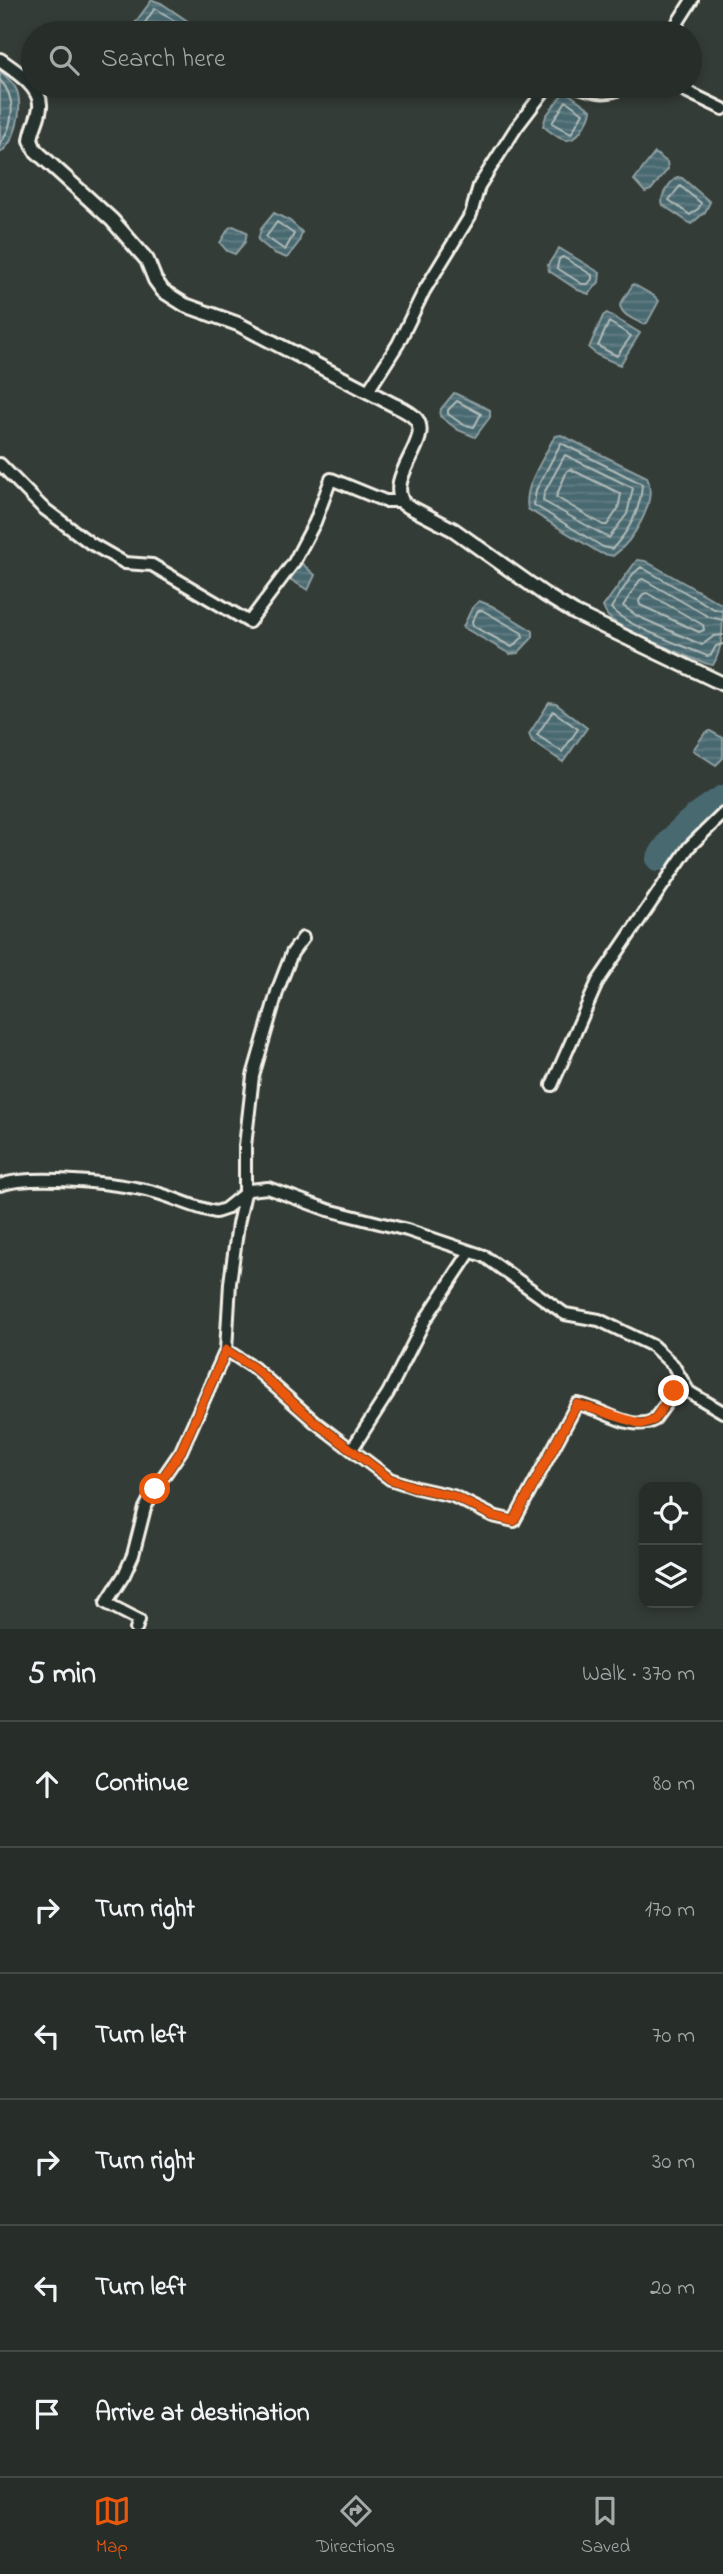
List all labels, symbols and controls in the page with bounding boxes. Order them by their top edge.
search box [21,21,702,98]
icon: search [45,41,83,79]
text: Search here [101,41,226,79]
route end [658,1375,689,1406]
route start [139,1473,170,1504]
map controls [639,1482,702,1608]
button: locate [639,1482,702,1545]
button: layers [639,1545,702,1608]
text: 5 min [28,1653,96,1697]
text: Walk · 370 m [582,1658,695,1691]
icon: ahead [28,1765,66,1803]
text: Continue [95,1765,188,1803]
text: 80 m [653,1768,695,1801]
icon: right [28,1891,66,1929]
text: Turn right [95,1891,195,1929]
text: 170 m [645,1894,695,1927]
icon: left [28,2017,66,2055]
text: Turn left [95,2017,186,2055]
text: 70 m [652,2020,695,2053]
icon: right [28,2143,66,2181]
text: Turn right [95,2143,195,2181]
text: 30 m [652,2146,695,2179]
icon: left [28,2269,66,2307]
text: Turn left [95,2269,186,2307]
text: 20 m [650,2272,695,2305]
icon: arrive [28,2395,66,2433]
text: Arrive at destination [95,2395,310,2433]
tab: Map [93,2492,131,2561]
tab: Directions [316,2492,395,2561]
tab: Saved [581,2492,630,2561]

